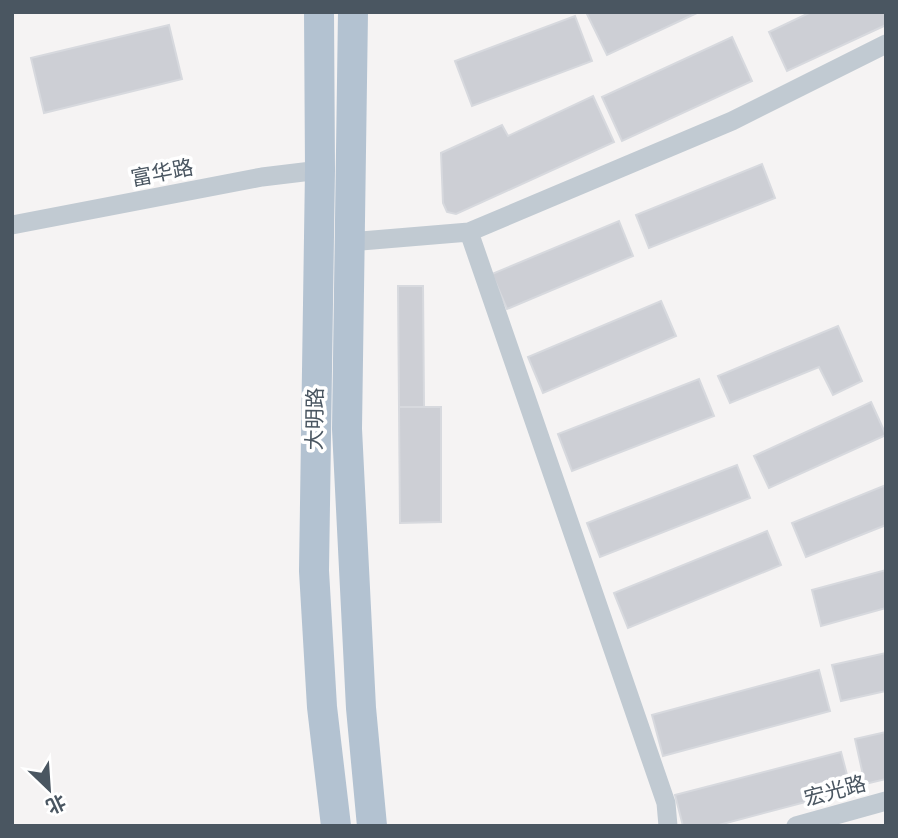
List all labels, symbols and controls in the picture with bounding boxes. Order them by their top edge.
street label: 富华路 [128,152,196,193]
street label: 大明路 [299,387,330,451]
north arrow [14,754,84,824]
street label: 宏光路 [801,768,869,813]
text: 北 [42,789,70,820]

